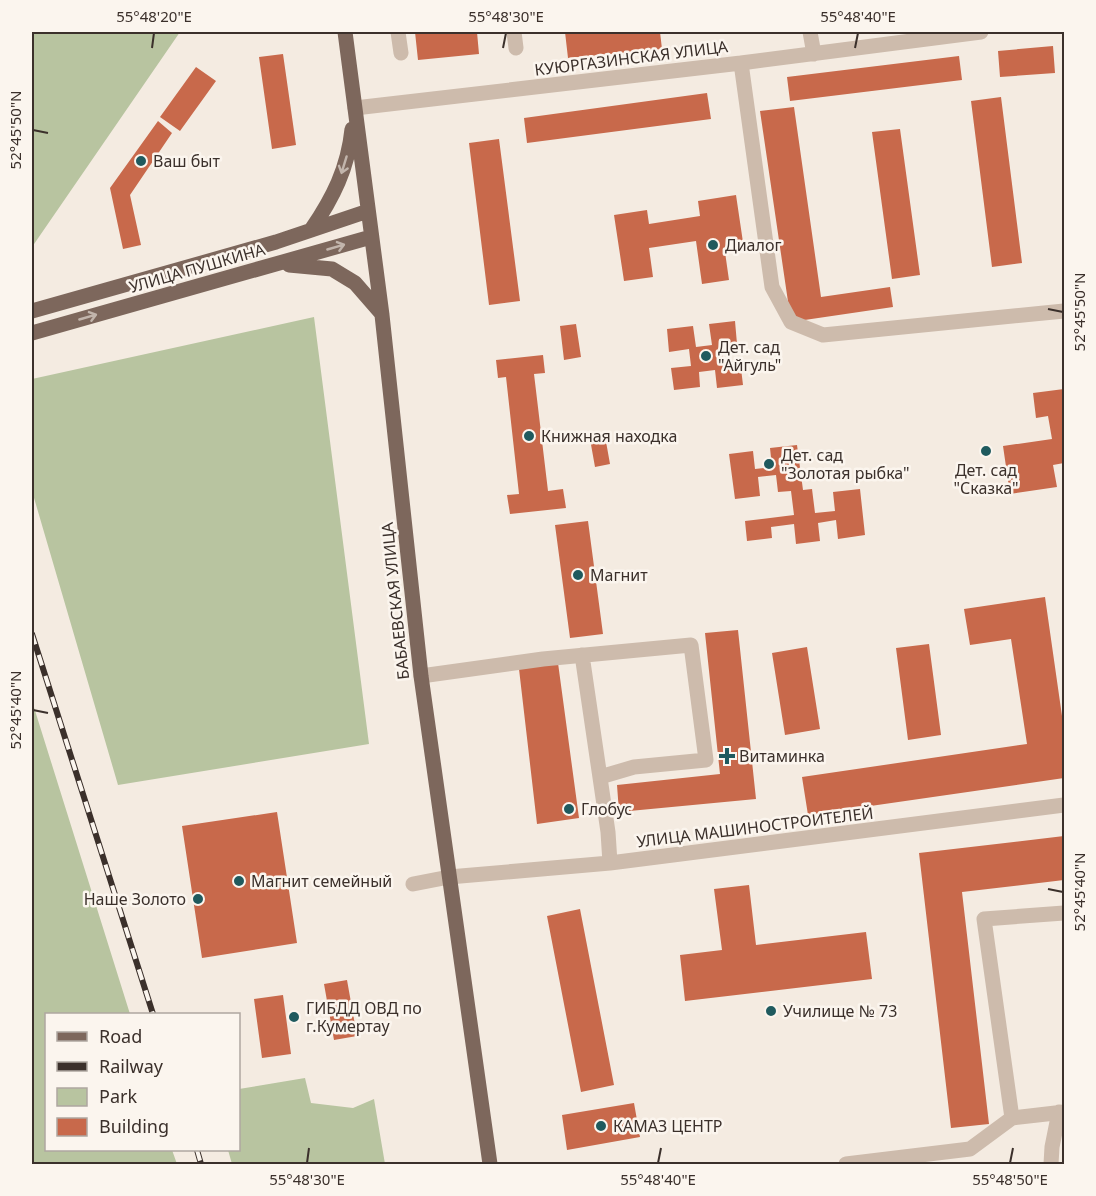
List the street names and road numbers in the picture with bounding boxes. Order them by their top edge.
street label: КУЮРГАЗИНСКАЯ УЛИЦА [533,35,730,81]
street label: УЛИЦА ПУШКИНА [127,238,268,298]
street label: БАБАЕВСКАЯ УЛИЦА [376,521,414,681]
street label: УЛИЦА МАШИНОСТРОИТЕЛЕЙ [635,802,875,852]

